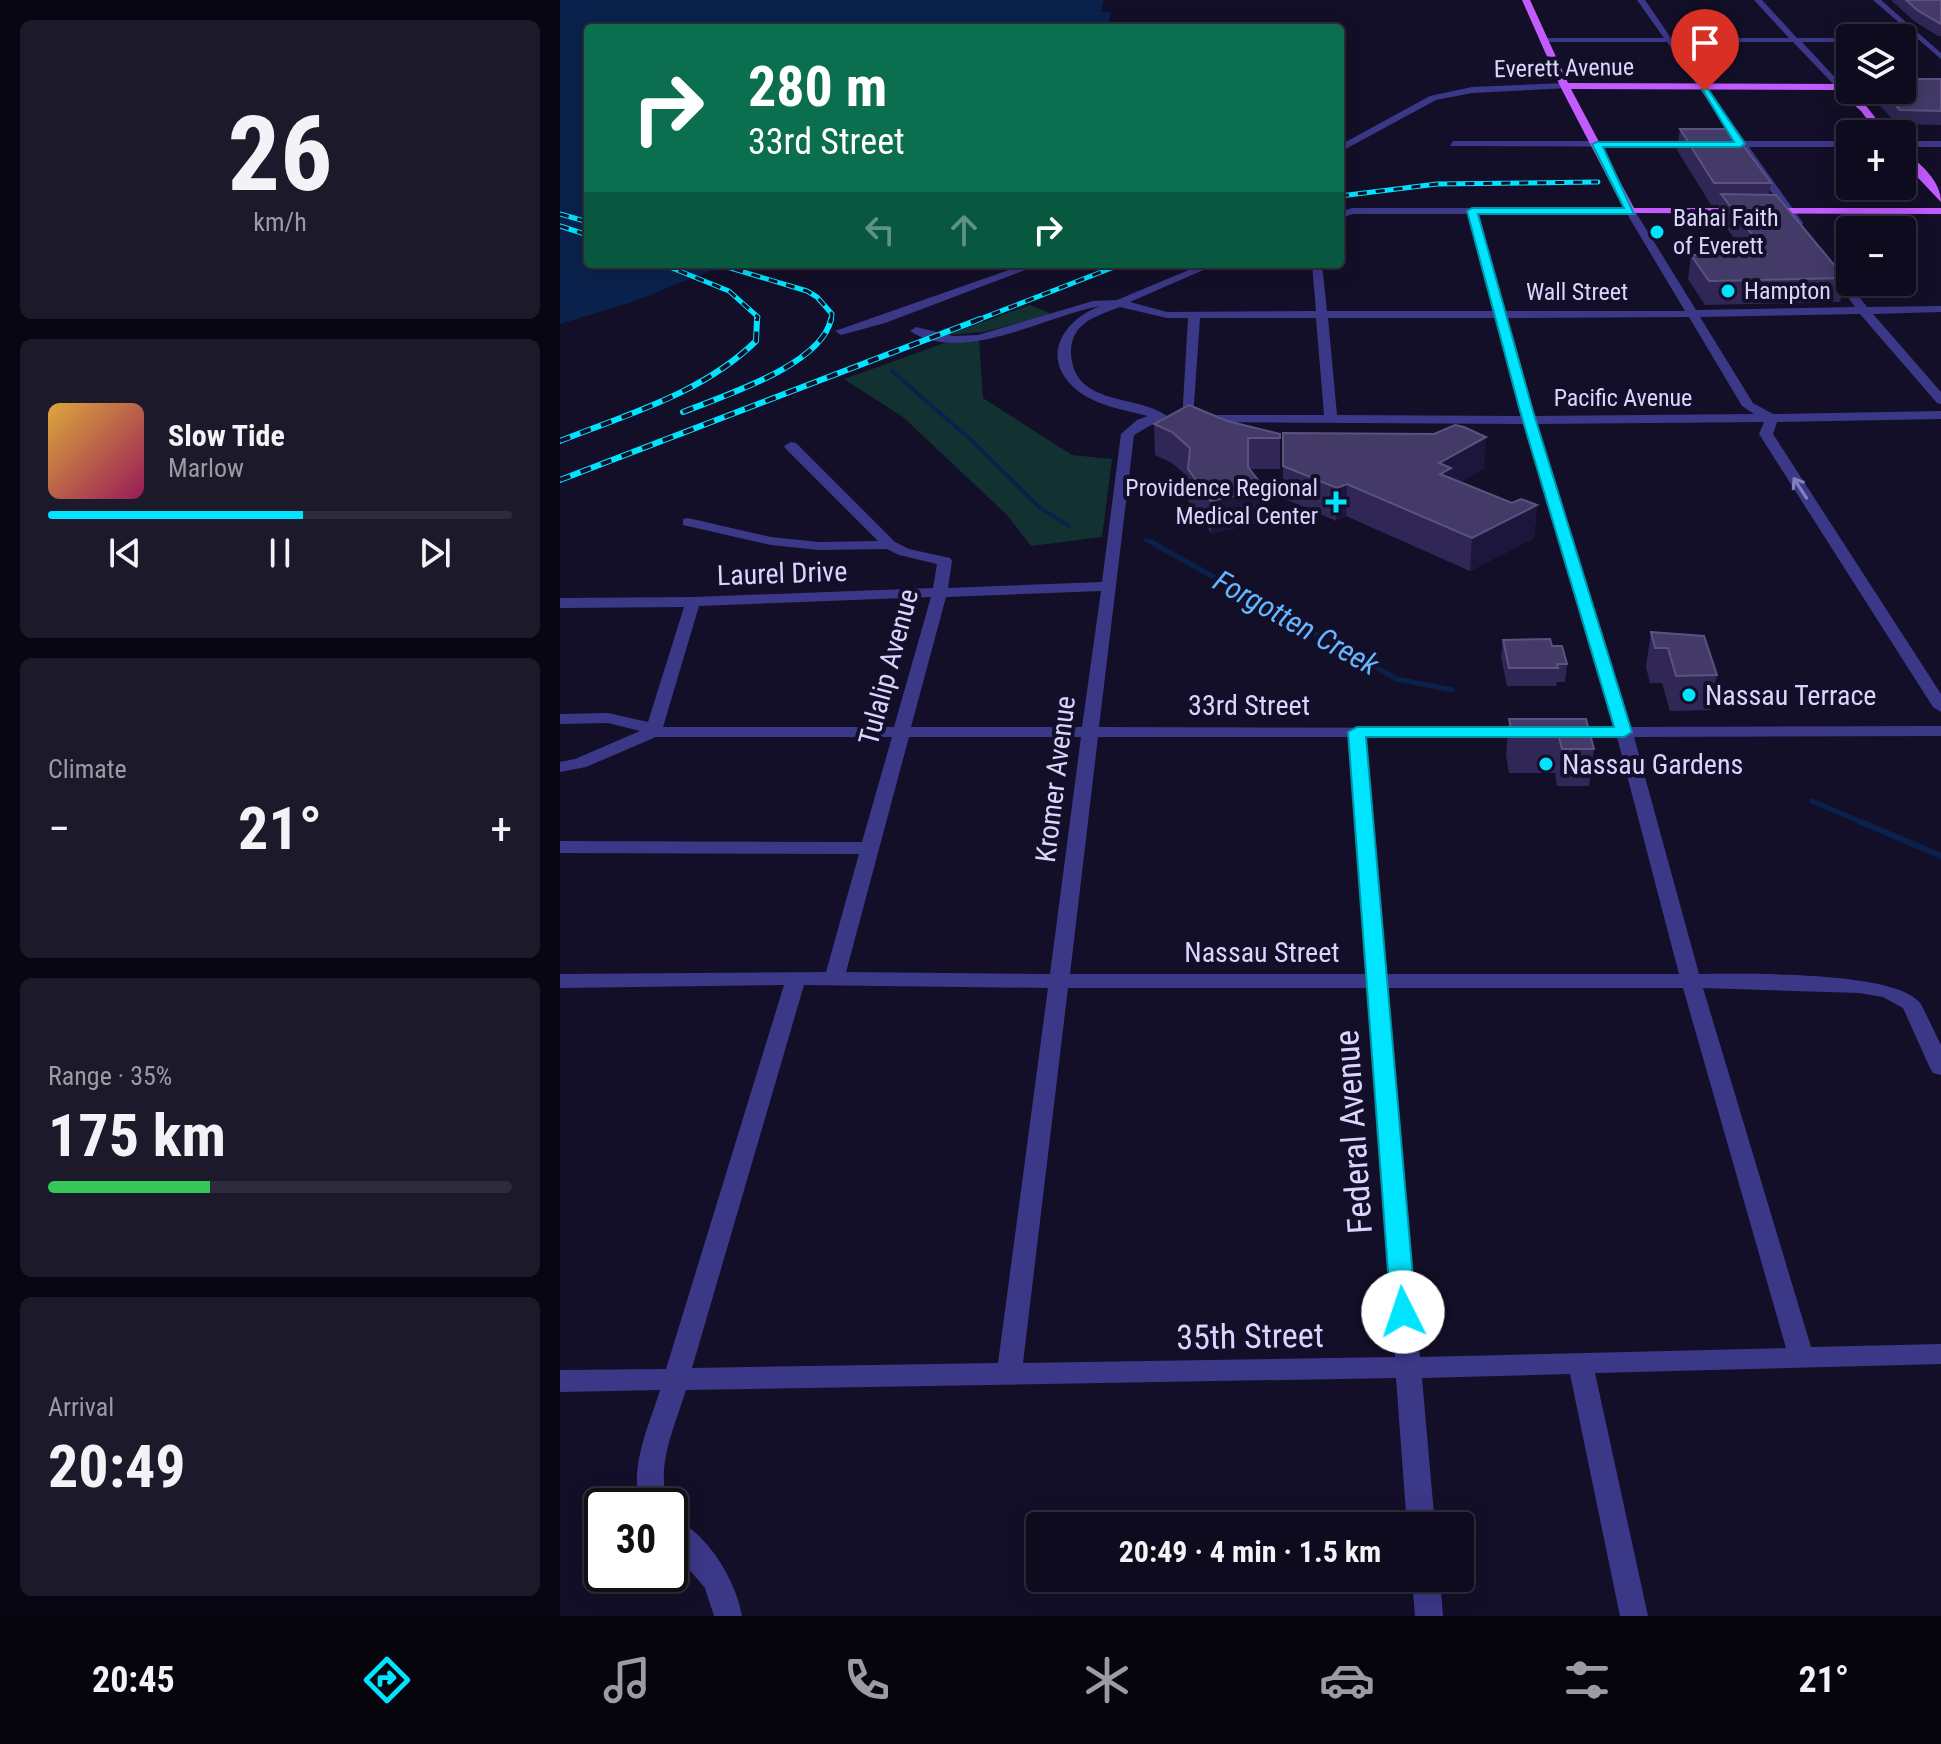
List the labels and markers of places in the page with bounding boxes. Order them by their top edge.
pin [1671,9,1739,91]
place label: Bahai Faith of Everett [1673,204,1779,260]
marker: Bahai Faith of Everett [1648,223,1666,241]
place label: Hampton [1744,277,1831,305]
marker: Hampton [1719,282,1737,300]
place label: Providence Regional Medical Center [1125,474,1318,530]
marker: Providence Regional Medical Center [1325,491,1347,513]
place label: Nassau Terrace [1705,679,1876,712]
marker: Nassau Terrace [1680,686,1698,704]
place label: Nassau Gardens [1562,748,1743,781]
marker: Nassau Gardens [1537,755,1555,773]

